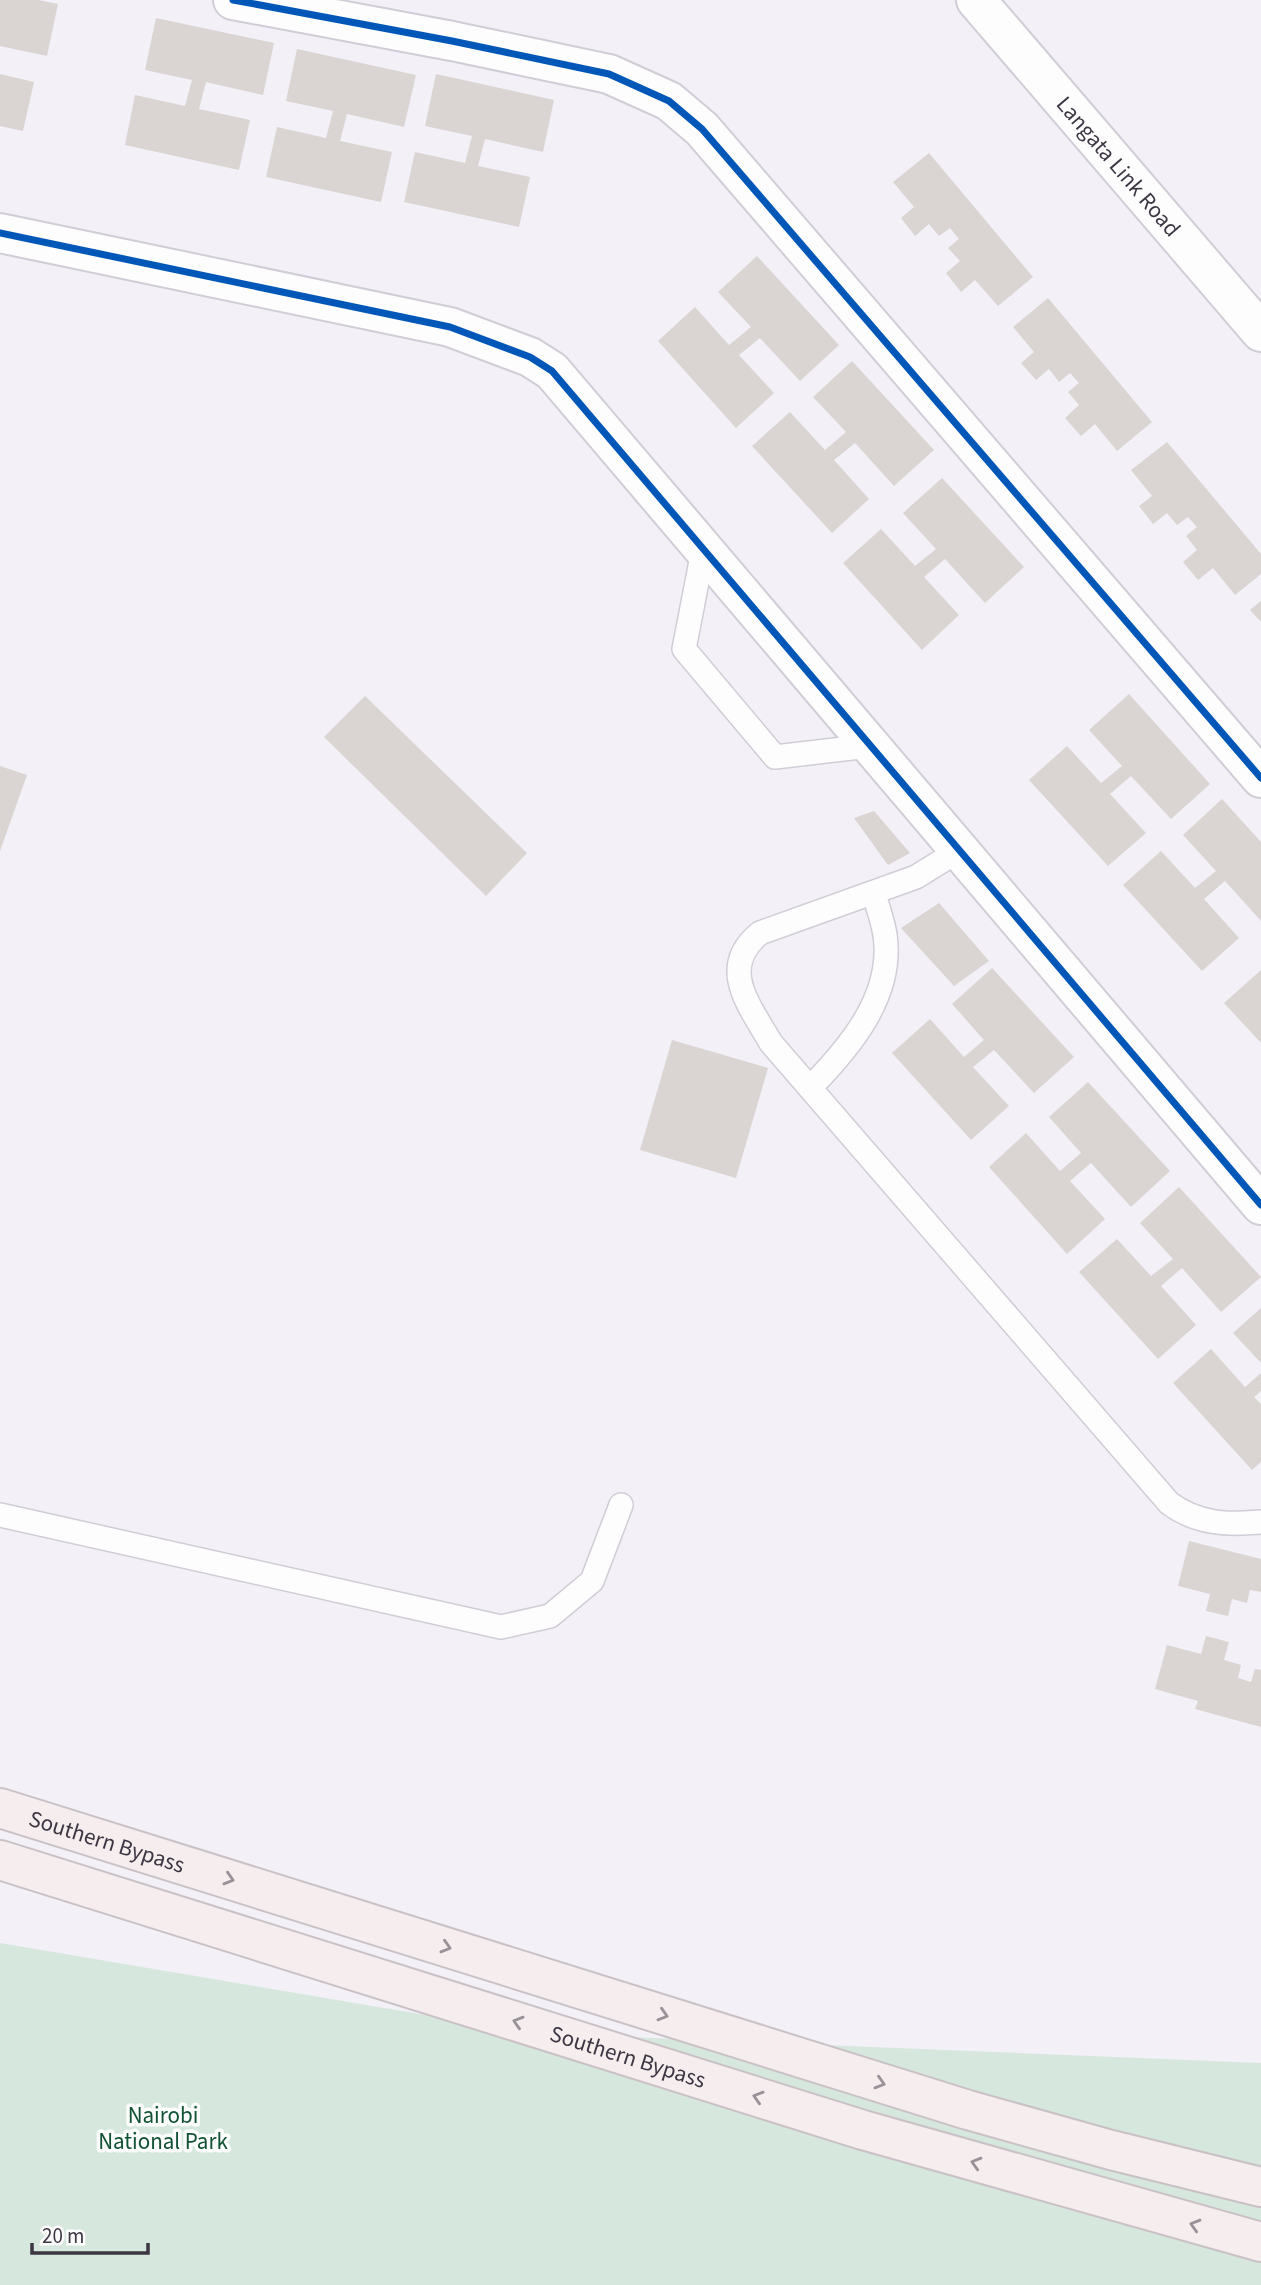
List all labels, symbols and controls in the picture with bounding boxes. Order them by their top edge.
street label: Langata Link Road [1048,89,1188,244]
street label: Southern Bypass [25,1802,189,1882]
one-way arrow [222,1871,235,1885]
one-way arrow [439,1939,452,1953]
one-way arrow [657,2006,669,2021]
one-way arrow [512,2015,524,2030]
street label: Southern Bypass [546,2017,710,2097]
one-way arrow [874,2074,886,2089]
one-way arrow [753,2091,765,2106]
park label: Nairobi National Park [98,2099,228,2158]
one-way arrow [970,2156,982,2171]
scale bar [32,2212,147,2256]
one-way arrow [1189,2219,1201,2233]
text: 20 m [42,2221,84,2251]

